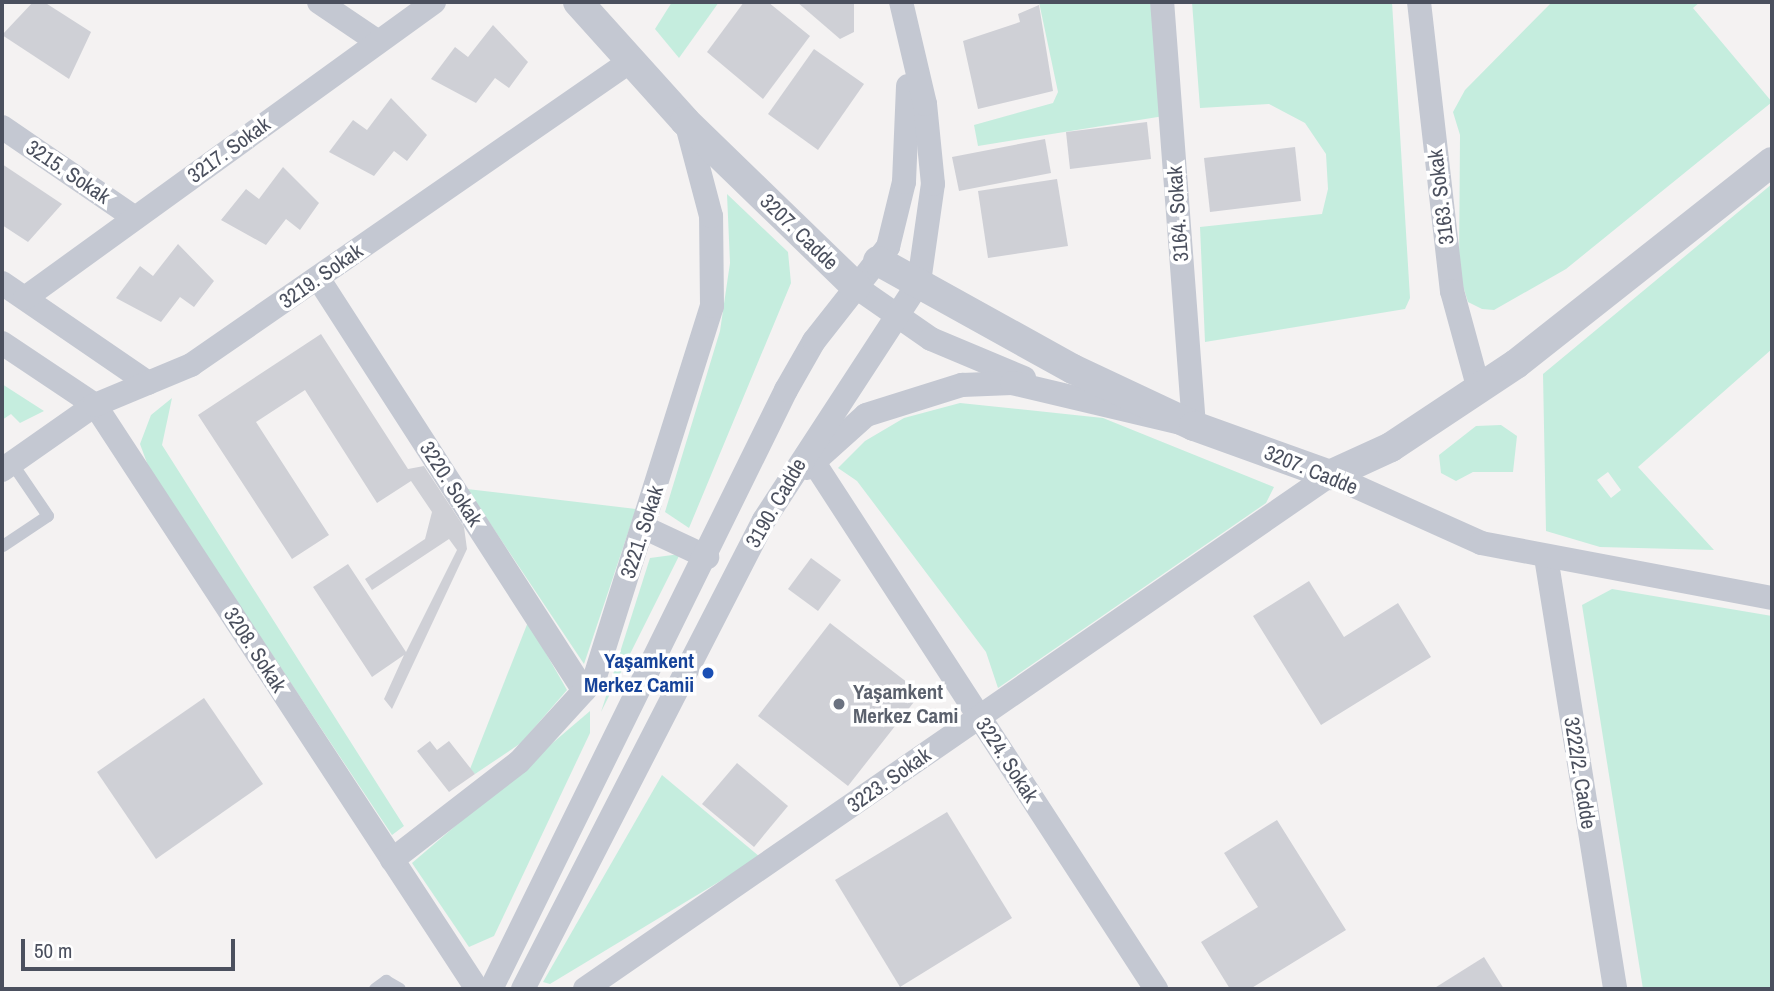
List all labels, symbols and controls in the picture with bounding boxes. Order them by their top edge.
street label: 3217. Sokak [183,112,275,188]
street label: 3215. Sokak [21,135,115,209]
street label: 3163. Sokak [1423,148,1459,246]
street label: 3164. Sokak [1162,165,1194,263]
street label: 3207. Cadde [755,189,843,275]
street label: 3219. Sokak [275,238,367,314]
street label: 3220. Sokak [414,437,488,531]
street label: 3207. Cadde [1261,440,1361,500]
street label: 3190. Cadde [740,454,812,552]
street label: 3221. Sokak [615,483,669,581]
street label: 3208. Sokak [218,603,292,697]
place label: Yaşamkent Merkez Camii [584,648,694,698]
marker: Yaşamkent Merkez Camii [700,665,716,681]
place label: Yaşamkent Merkez Cami [853,679,958,729]
marker: Yaşamkent Merkez Cami [831,696,847,712]
street label: 3224. Sokak [970,713,1044,807]
street label: 3222/2. Cadde [1559,715,1601,831]
street label: 3223. Sokak [843,742,935,818]
scale bar [24,925,238,969]
text: 50 m [34,936,72,965]

